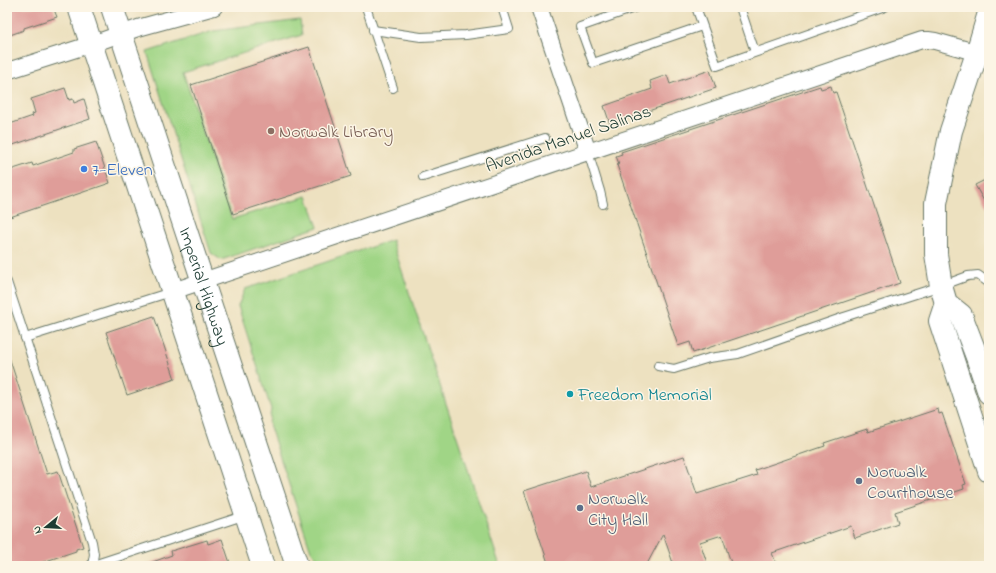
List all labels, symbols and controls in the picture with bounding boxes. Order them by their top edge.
street label: Avenida Manuel Salinas [482,99,655,180]
place label: Norwalk Library [279,120,393,146]
marker: Norwalk Library [266,126,276,136]
place label: 7-Eleven [92,158,153,184]
marker: 7-Eleven [79,164,89,174]
street label: Imperial Highway [171,224,234,349]
place label: Freedom Memorial [577,383,712,409]
marker: Freedom Memorial [565,389,575,399]
place label: Norwalk Courthouse [867,460,954,507]
marker: Norwalk Courthouse [854,476,864,486]
place label: Norwalk City Hall [588,487,648,534]
marker: Norwalk City Hall [575,503,585,513]
north arrow [26,507,66,547]
text: N [29,524,46,536]

